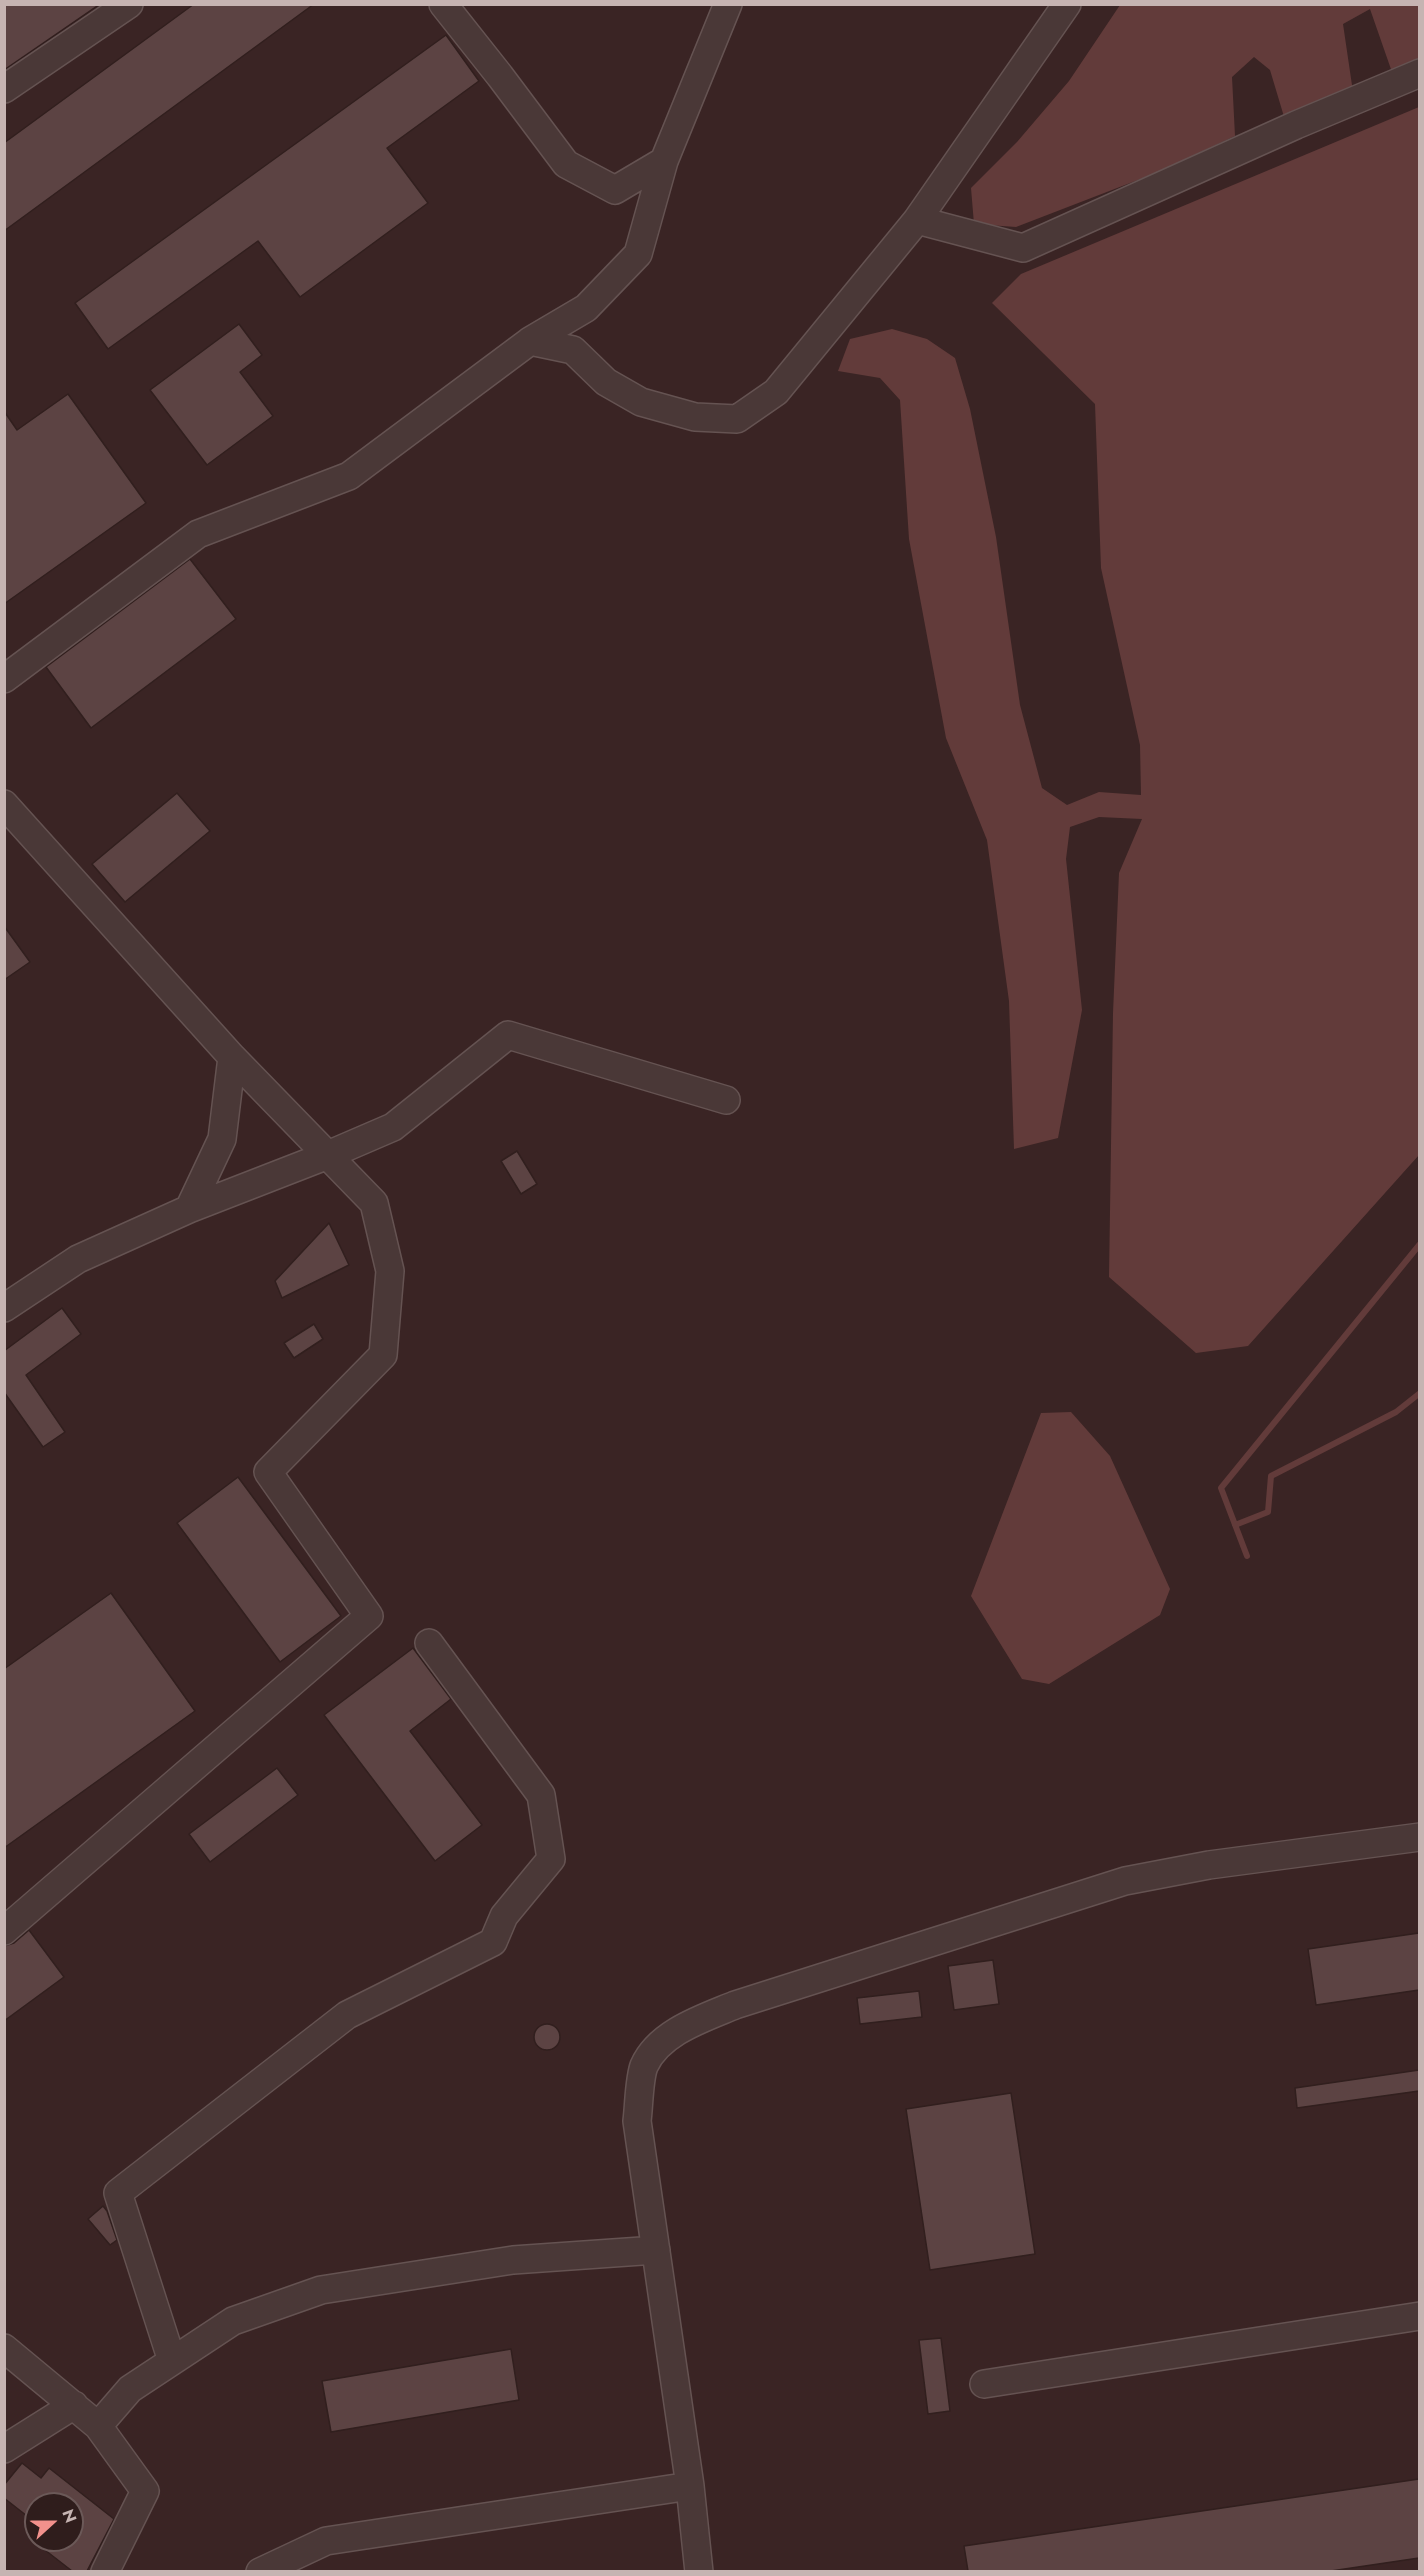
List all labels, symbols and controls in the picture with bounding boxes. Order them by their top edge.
north arrow [24,2492,84,2552]
text: N [56,2506,82,2526]

